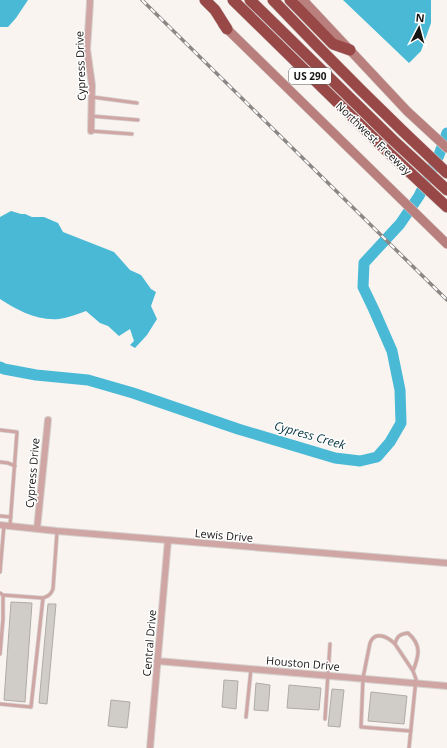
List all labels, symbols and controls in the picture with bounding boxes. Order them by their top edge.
north arrow [399,8,439,48]
text: N [415,10,425,25]
street label: Cypress Drive [71,31,89,101]
road number: US 290 [289,68,331,84]
street label: Northwest Freeway [333,98,415,178]
water label: Cypress Creek [272,417,349,454]
street label: Cypress Drive [21,437,43,509]
street label: Lewis Drive [194,525,254,545]
street label: Central Drive [139,609,159,677]
street label: Houston Drive [266,652,340,674]

